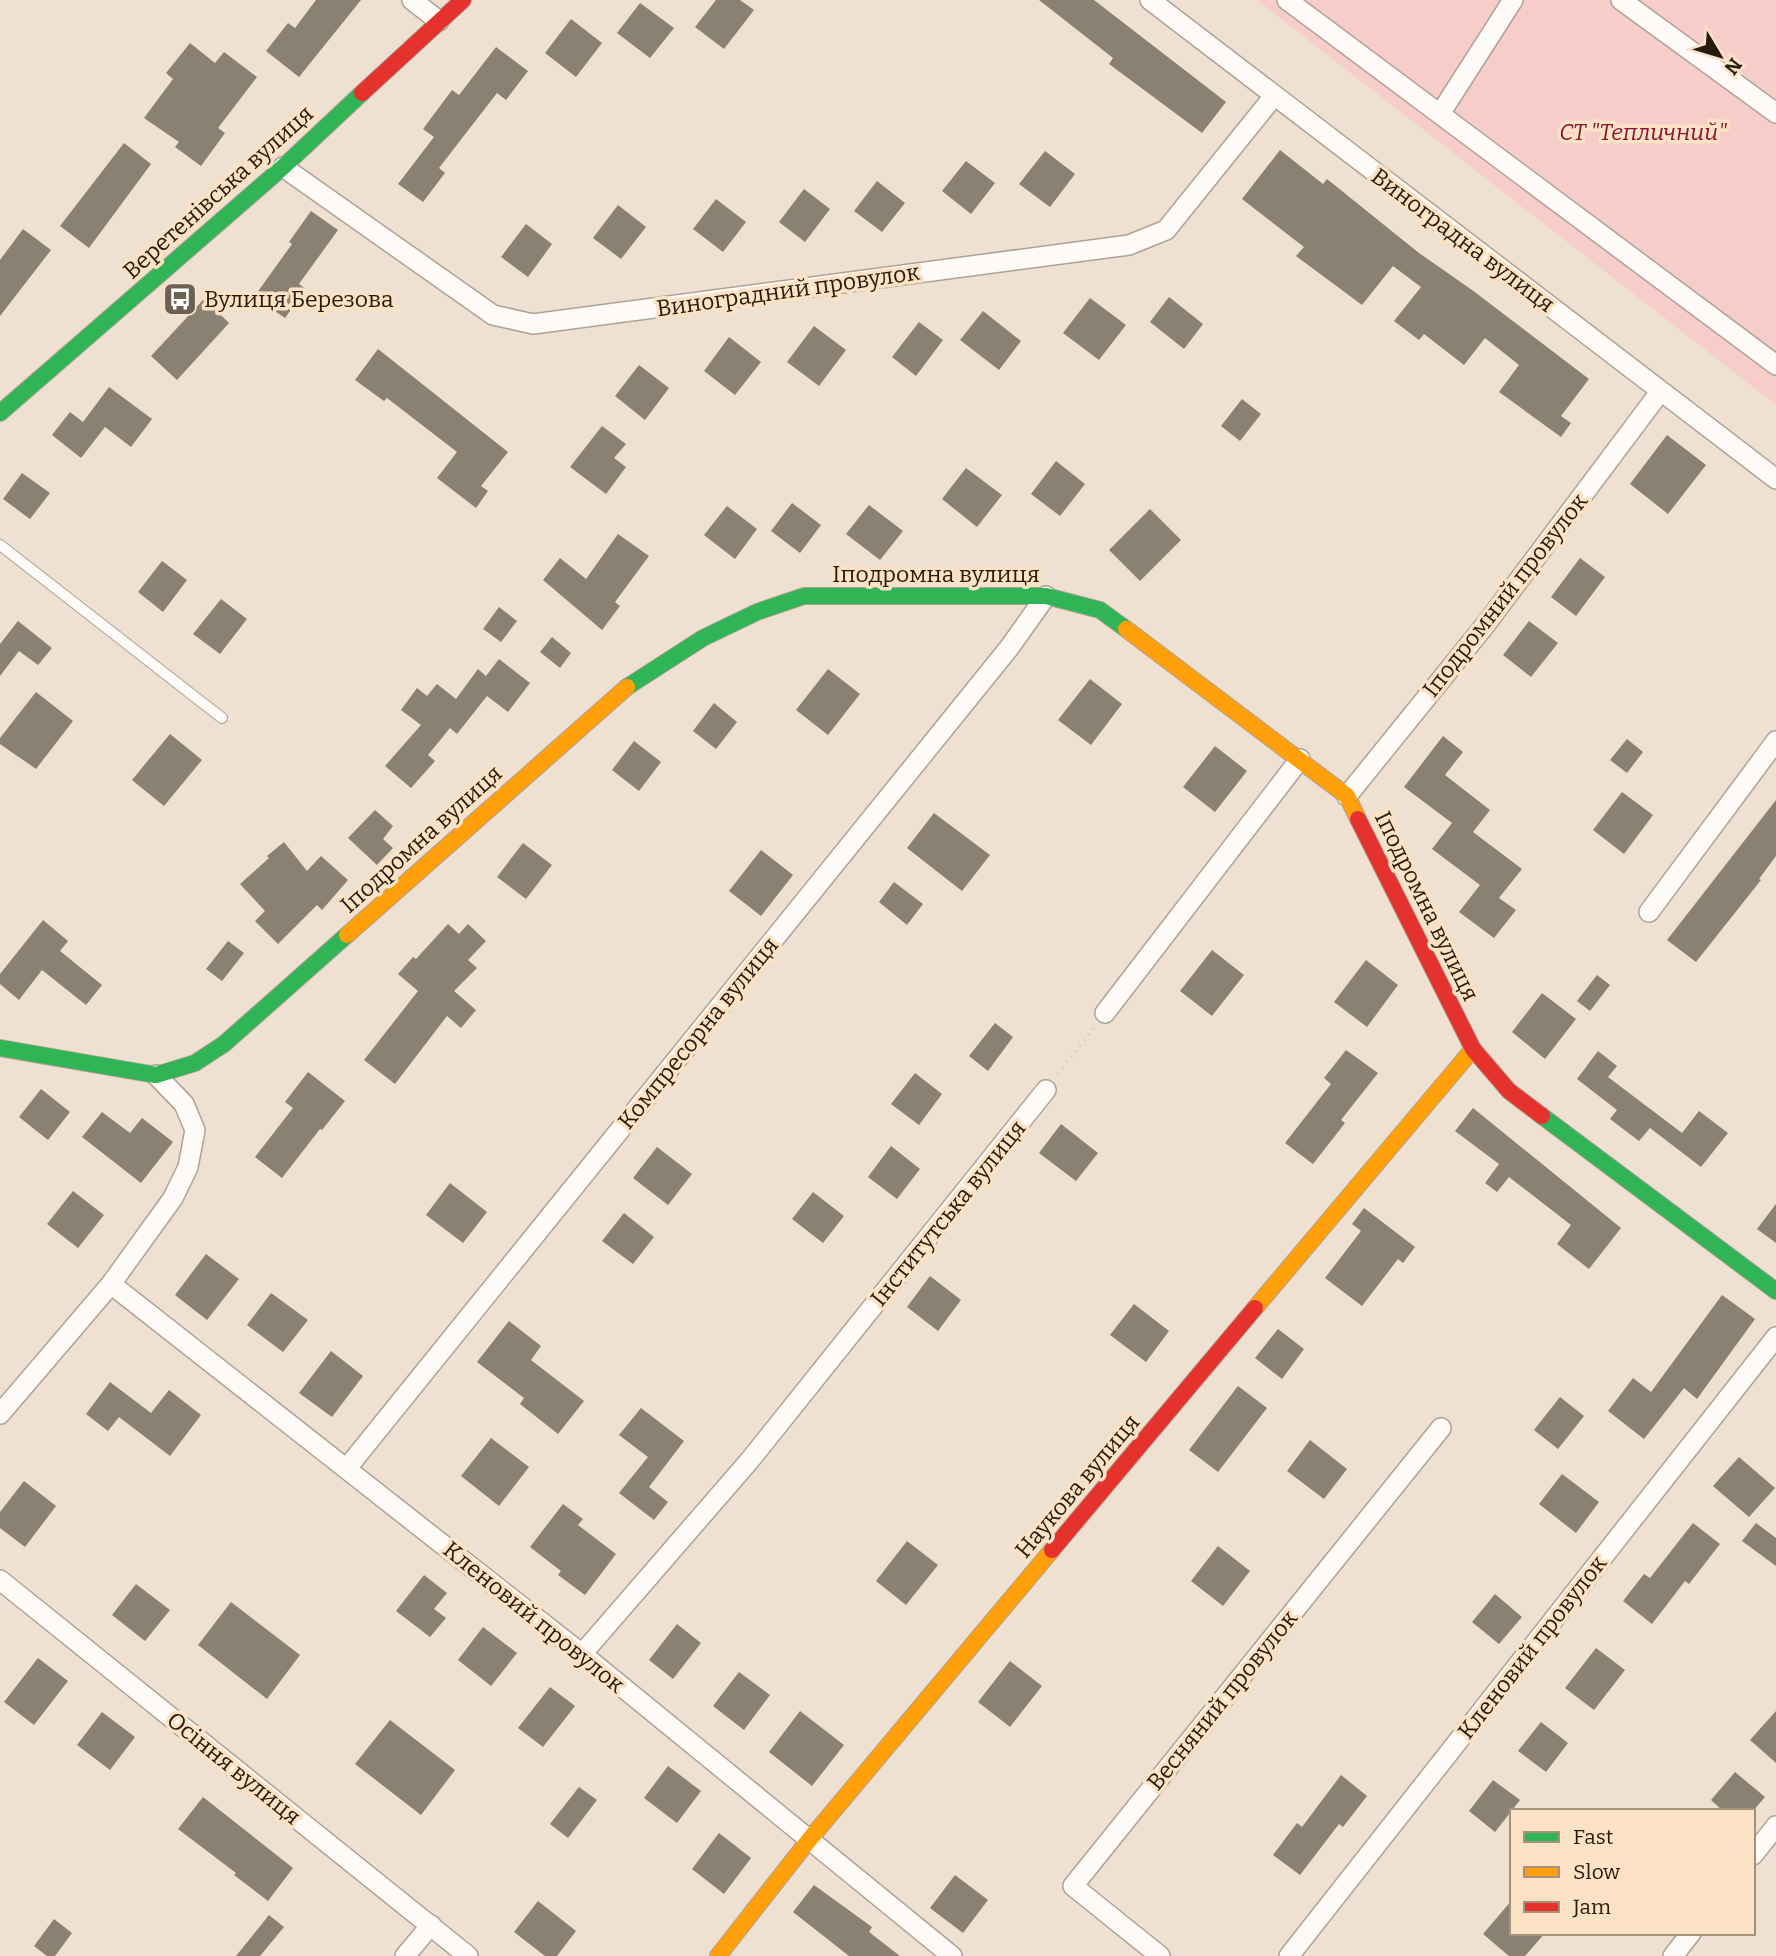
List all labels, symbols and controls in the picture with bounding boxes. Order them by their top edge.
north arrow [1685,21,1755,91]
text: N [1719,53,1747,79]
street label: Веретенівська вулиця [117,99,319,285]
park label: СТ "Тепличний" [1559,118,1727,146]
street label: Виноградна вулиця [1366,162,1560,318]
street label: Виноградний провулок [655,258,922,322]
bus stop icon: Вулиця Березова [161,280,199,318]
place label: Вулиця Березова [204,285,394,313]
street label: Іподромний провулок [1417,487,1594,702]
street label: Іподромна вулиця [832,560,1040,588]
street label: Іподромна вулиця [335,759,507,919]
street label: Іподромна вулиця [1369,807,1485,1005]
street label: Компресорна вулиця [612,931,784,1135]
street label: Інститутська вулиця [864,1114,1032,1312]
street label: Наукова вулиця [1009,1409,1145,1563]
street label: Кленовий провулок [438,1535,631,1699]
street label: Кленовий провулок [1452,1549,1613,1744]
street label: Весняний провулок [1141,1604,1303,1796]
street label: Осіння вулиця [162,1706,306,1830]
legend [1510,1809,1755,1935]
text: Fast [1573,1824,1614,1850]
text: Slow [1573,1859,1620,1885]
text: Jam [1572,1894,1611,1920]

